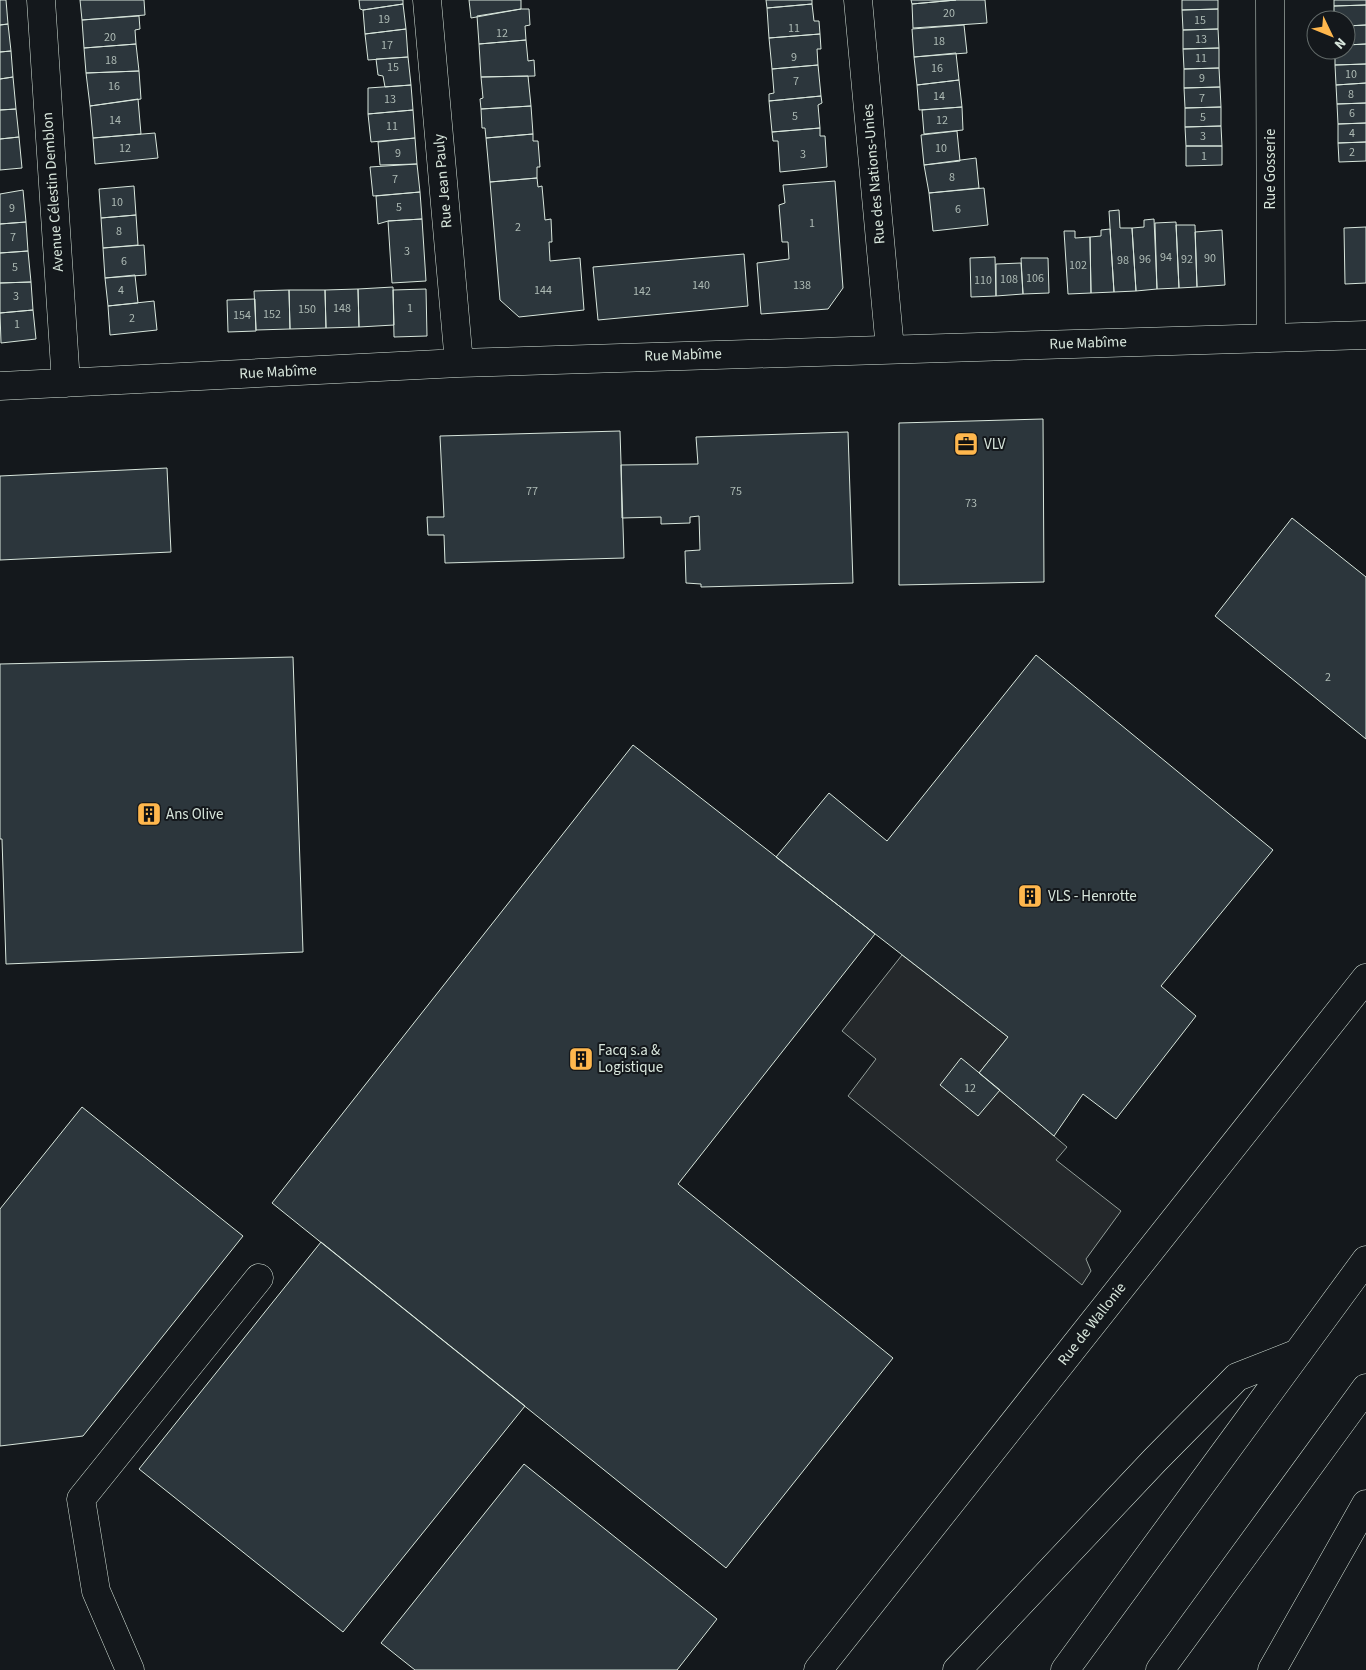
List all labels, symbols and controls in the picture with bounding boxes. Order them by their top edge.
house number: 20 [943,5,955,22]
north arrow [1306,10,1356,60]
house number: 19 [378,11,390,28]
house number: 15 [1194,12,1206,29]
house number: 11 [788,20,800,37]
house number: 12 [496,25,508,42]
house number: 20 [104,29,116,46]
house number: 13 [1195,31,1207,48]
house number: 18 [933,33,945,50]
text: N [1329,33,1350,53]
house number: 17 [381,37,393,54]
house number: 9 [791,49,797,66]
house number: 11 [1195,50,1207,67]
house number: 18 [105,52,117,69]
house number: 15 [387,59,399,76]
house number: 16 [931,60,943,77]
house number: 10 [1345,66,1357,83]
house number: 9 [1199,70,1205,87]
house number: 7 [793,73,799,90]
house number: 16 [108,78,120,95]
house number: 8 [1348,86,1354,103]
house number: 14 [933,88,945,105]
house number: 7 [1199,90,1205,107]
house number: 13 [384,91,396,108]
street label: Rue des Nations-Unies [857,103,891,245]
house number: 6 [1349,105,1355,122]
house number: 5 [792,108,798,125]
house number: 5 [1200,109,1206,126]
street label: Avenue Célestin Demblon [37,111,69,273]
house number: 14 [109,112,121,129]
house number: 12 [936,112,948,129]
house number: 11 [386,118,398,135]
house number: 4 [1349,125,1355,142]
house number: 3 [1200,128,1206,145]
street label: Rue Gosserie [1260,129,1281,209]
street label: Rue Jean Pauly [428,133,458,229]
house number: 12 [119,140,131,157]
house number: 10 [935,140,947,157]
house number: 2 [1349,144,1355,161]
house number: 9 [395,145,401,162]
house number: 3 [800,146,806,163]
house number: 1 [1201,148,1207,165]
house number: 8 [949,169,955,186]
house number: 7 [392,171,398,188]
house number: 10 [111,194,123,211]
house number: 5 [396,199,402,216]
house number: 9 [9,200,15,217]
house number: 6 [955,201,961,218]
house number: 1 [809,215,815,232]
house number: 2 [515,219,521,236]
house number: 8 [116,223,122,240]
house number: 7 [10,229,16,246]
house number: 3 [404,243,410,260]
house number: 94 [1160,249,1172,266]
house number: 90 [1204,250,1216,267]
house number: 96 [1139,251,1151,268]
house number: 92 [1181,251,1193,268]
house number: 98 [1117,252,1129,269]
house number: 6 [121,253,127,270]
house number: 102 [1069,257,1087,274]
house number: 5 [12,259,18,276]
house number: 106 [1026,270,1044,287]
house number: 108 [1000,271,1018,288]
house number: 110 [974,272,992,289]
house number: 140 [692,277,710,294]
house number: 138 [793,277,811,294]
house number: 4 [118,282,124,299]
house number: 144 [534,282,552,299]
house number: 142 [633,283,651,300]
house number: 3 [13,288,19,305]
house number: 148 [333,300,351,317]
house number: 1 [407,300,413,317]
house number: 150 [298,301,316,318]
house number: 152 [263,306,281,323]
house number: 154 [233,307,251,324]
house number: 2 [129,310,135,327]
house number: 1 [14,316,20,333]
street label: Rue Mabîme [1049,331,1127,355]
street label: Rue Mabîme [644,343,722,367]
street label: Rue Mabîme [239,359,317,385]
office icon: VLV [953,431,979,457]
place label: VLV [984,434,1006,455]
house number: 77 [526,483,538,500]
house number: 75 [730,483,742,500]
house number: 73 [965,495,977,512]
house number: 2 [1325,669,1331,686]
building icon: Ans Olive [136,801,162,827]
place label: Ans Olive [166,804,224,825]
building icon: VLS - Henrotte [1017,883,1043,909]
place label: VLS - Henrotte [1048,886,1137,907]
place label: Facq s.a & Logistique [598,1040,663,1078]
building icon: Facq s.a & Logistique [568,1046,594,1072]
house number: 12 [964,1080,976,1097]
street label: Rue de Wallonie [1053,1278,1131,1370]

